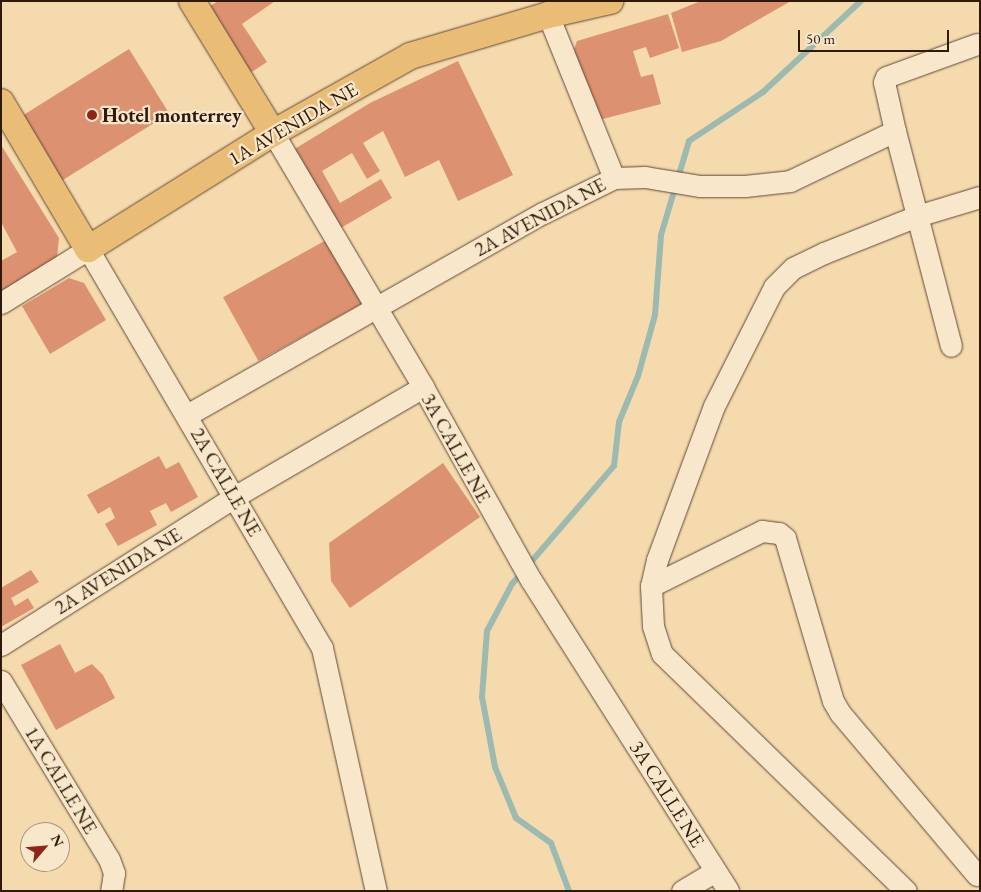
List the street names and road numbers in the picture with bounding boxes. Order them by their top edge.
street label: 1A AVENIDA NE [224,77,362,171]
street label: 2A AVENIDA NE [470,172,610,262]
street label: 3A CALLE NE [416,389,496,507]
street label: 2A CALLE NE [185,424,267,540]
street label: 2A AVENIDA NE [50,522,186,620]
street label: 1A CALLE NE [19,722,103,838]
street label: 3A CALLE NE [625,736,709,852]

